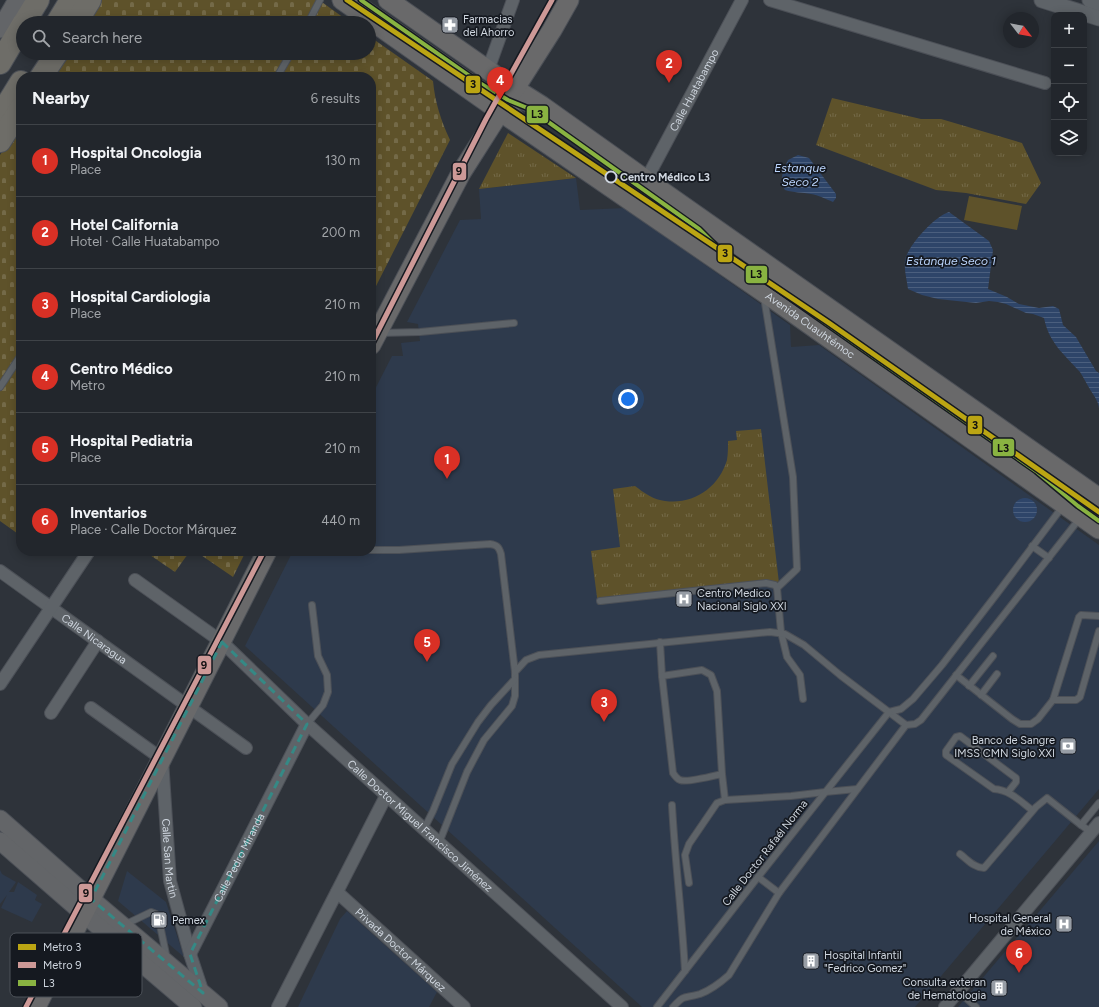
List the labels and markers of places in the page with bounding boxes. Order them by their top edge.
place label: Farmacias del Ahorro [463,13,514,39]
pharmacy icon: Farmacias del Ahorro [440,15,460,35]
pin: 2 [656,50,682,83]
pin: 4 [487,67,513,100]
marker: Centro Médico L3 [604,170,618,184]
place label: Centro Médico L3 [620,171,710,184]
pin: 1 [434,446,460,479]
place label: Centro Medico Nacional Siglo XXI [697,587,787,613]
hospital icon: Centro Medico Nacional Siglo XXI [674,589,694,609]
pin: 5 [414,629,440,662]
pin: 3 [591,689,617,722]
place label: Banco de Sangre IMSS CMN Siglo XXI [954,734,1055,760]
bank icon: Banco de Sangre IMSS CMN Siglo XXI [1058,736,1078,756]
fuel station icon: Pemex [149,910,169,930]
place label: Hospital General de México [969,912,1051,938]
place label: Pemex [172,914,206,927]
hospital icon: Hospital General de México [1054,914,1074,934]
pin: 6 [1006,940,1032,973]
place label: Hospital Infantil "Fedrico Gomez" [824,949,906,975]
building icon: Hospital Infantil "Fedrico Gomez" [801,951,821,971]
place label: Consulta exteran de Hematologia [903,976,986,1002]
building icon: Consulta exteran de Hematologia [989,978,1009,998]

